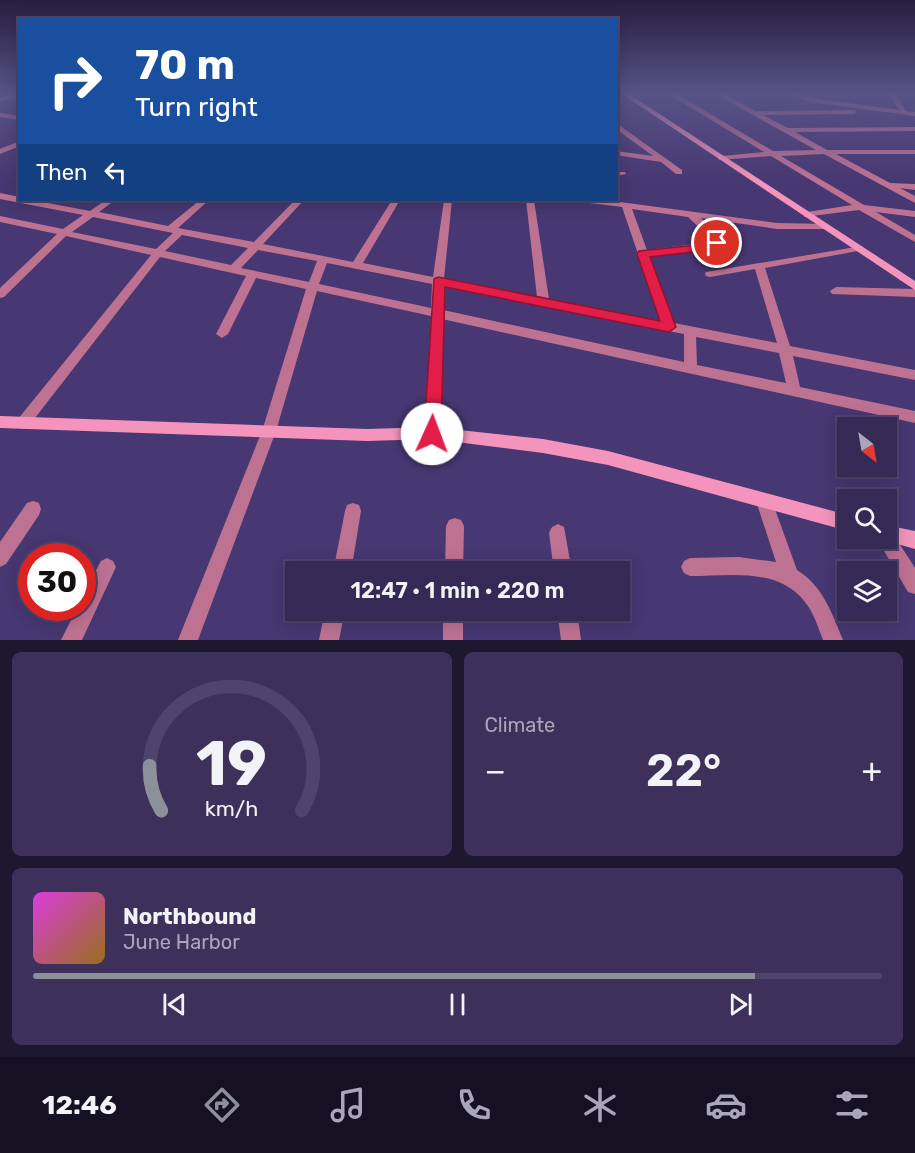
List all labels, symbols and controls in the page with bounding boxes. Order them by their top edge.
text: 70 m [135,40,235,90]
icon: right [36,42,114,120]
text: Turn right [135,91,258,123]
icon: left [99,156,132,189]
text: Then [36,159,87,186]
pin [691,217,742,268]
icon: arrive [700,226,733,259]
position arrow [400,402,464,466]
north arrow [837,417,897,477]
map controls [837,417,897,621]
button: search [837,489,897,549]
speed limit sign: 30 [18,543,96,621]
button: layers [837,561,897,621]
text: 12:47 · 1 min · 220 m [351,577,564,604]
text: Climate [485,713,555,737]
text: 19 [196,727,267,801]
text: 22° [646,744,721,797]
text: − [485,751,506,790]
text: + [861,751,882,790]
text: km/h [205,796,259,821]
text: Northbound [123,903,256,930]
text: June Harbor [123,930,240,954]
icon: previous [158,988,191,1021]
icon: pause [441,988,474,1021]
icon: next [724,988,757,1021]
icon: directions [201,1084,243,1126]
icon: music [327,1084,369,1126]
icon: phone [453,1084,495,1126]
icon: climate [579,1084,621,1126]
icon: car [705,1084,747,1126]
icon: filters [831,1084,873,1126]
text: 12:46 [42,1089,117,1121]

